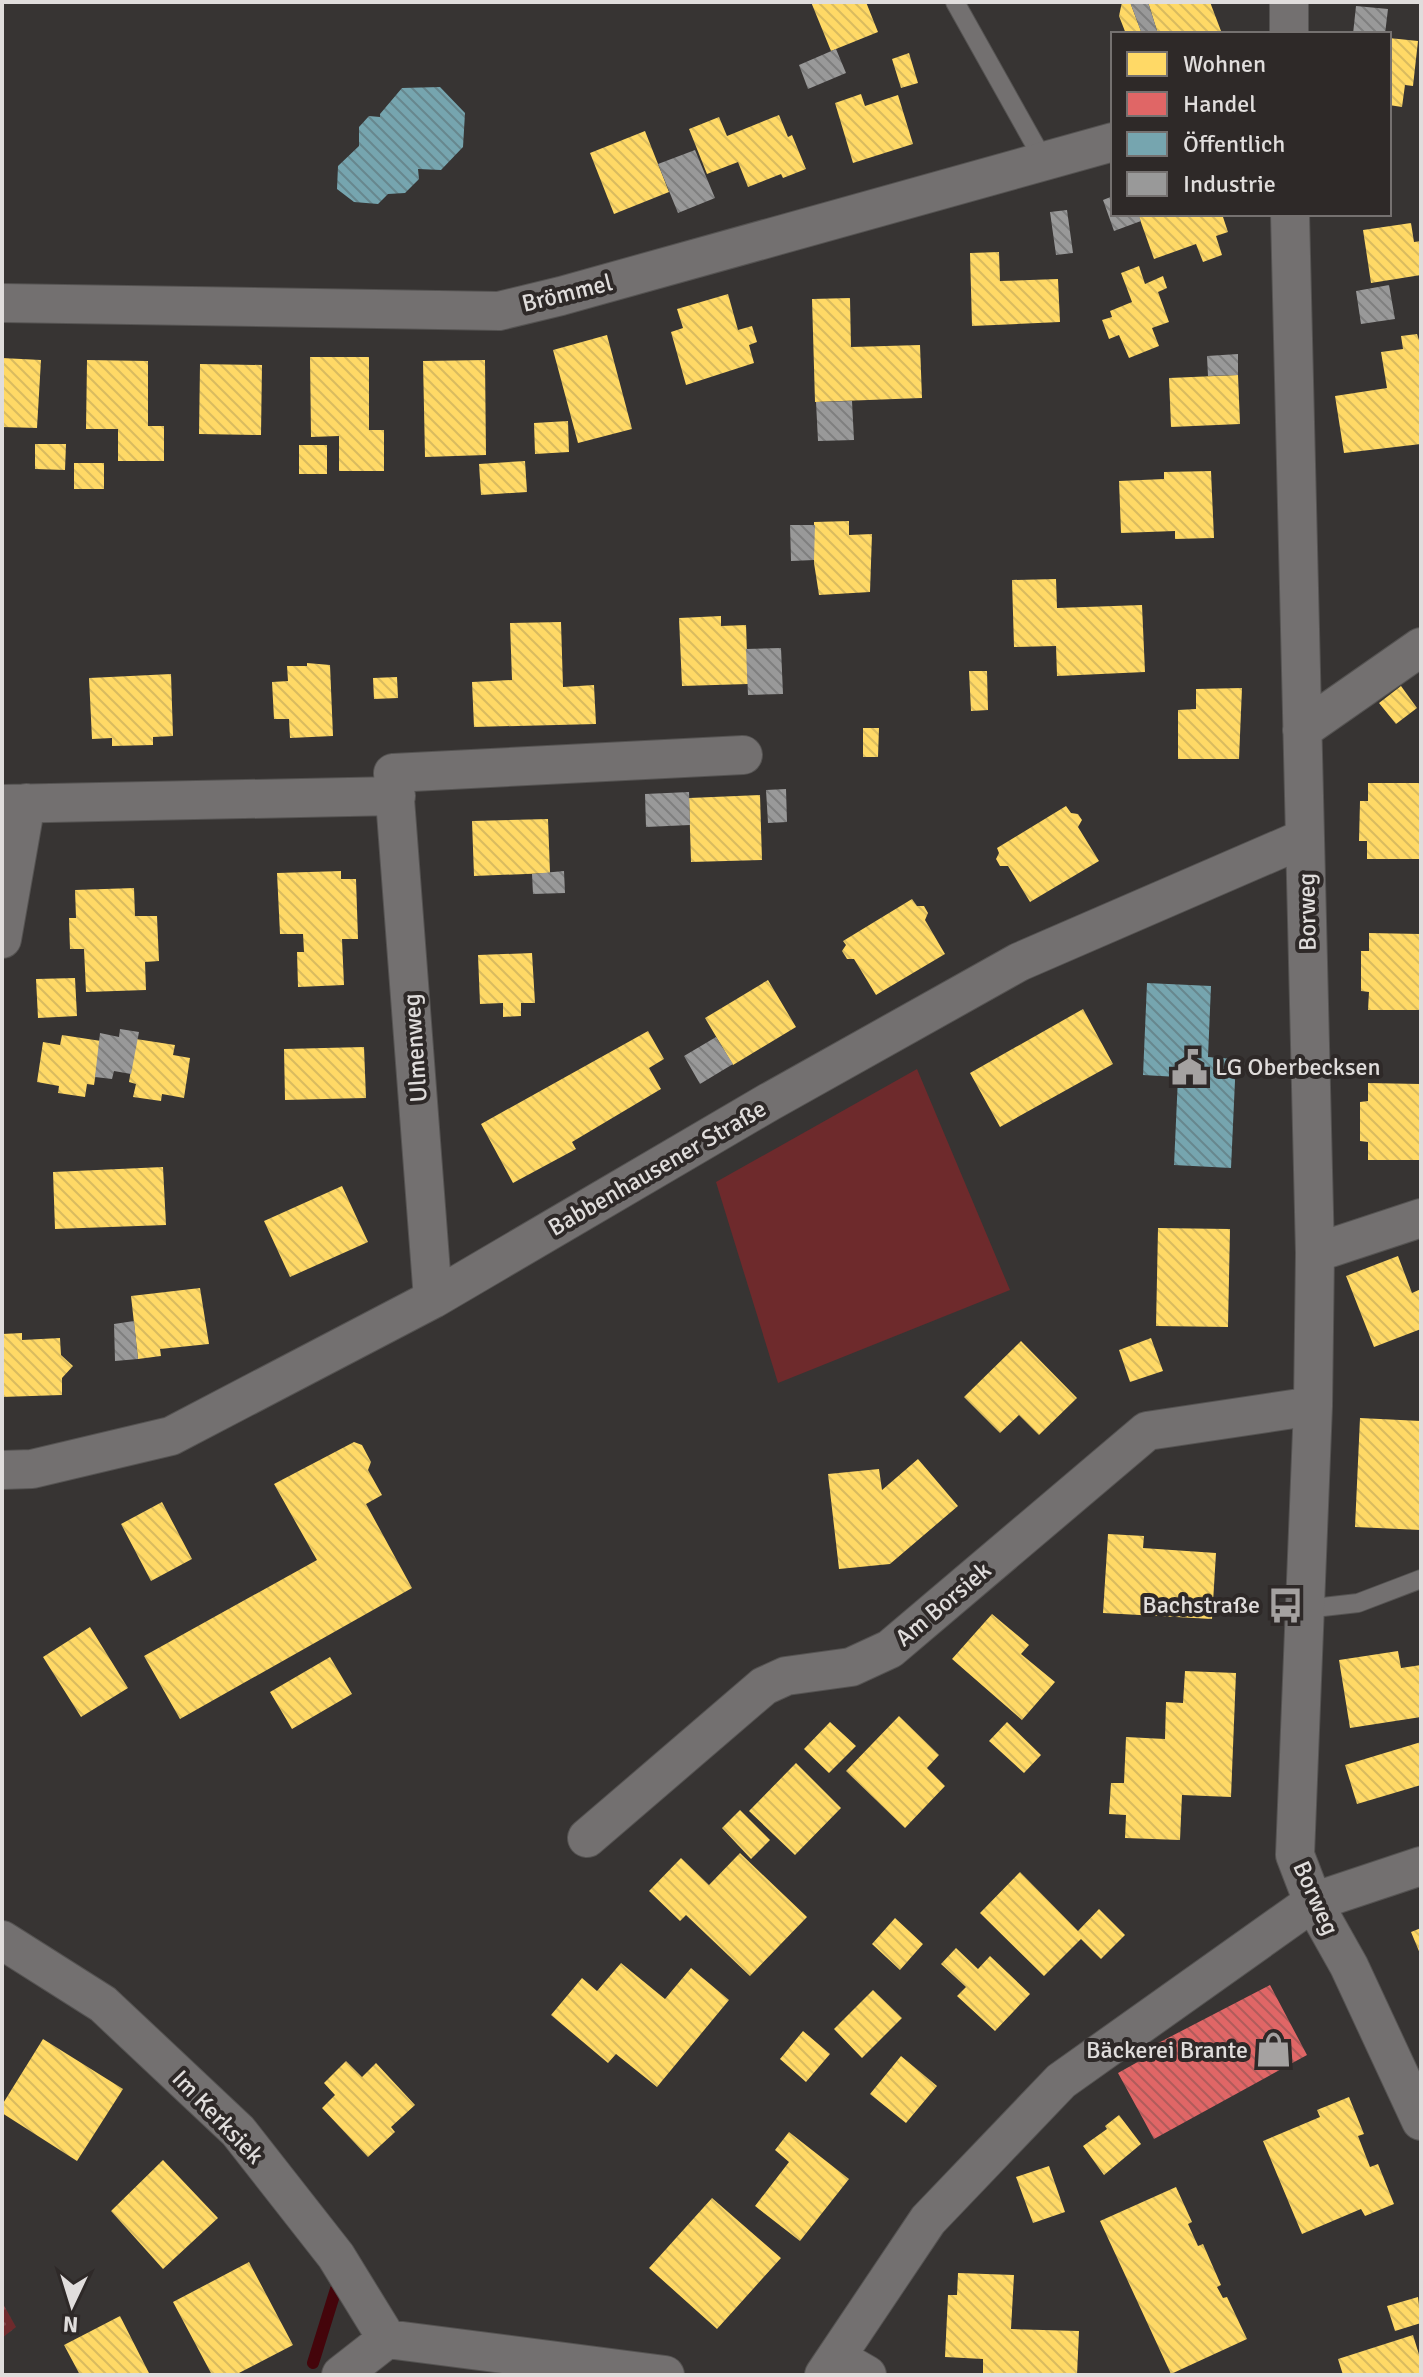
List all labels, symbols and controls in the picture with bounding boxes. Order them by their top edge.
legend [1111,32,1391,216]
text: Wohnen [1183,49,1266,79]
text: Handel [1183,89,1256,119]
text: Öffentlich [1183,129,1285,159]
text: Industrie [1183,169,1276,199]
street label: Brömmel [519,267,615,319]
street label: Borweg [1291,873,1323,951]
street label: Ulmenweg [396,993,434,1103]
public building icon: LG Oberbecksen [1170,1048,1208,1086]
place label: LG Oberbecksen [1215,1052,1381,1082]
street label: Babbenhausener Straße [543,1093,771,1243]
street label: Am Borsiek [889,1555,997,1653]
bus stop icon: Bachstraße [1267,1586,1305,1624]
place label: Bachstraße [1142,1590,1260,1620]
street label: Borweg [1286,1856,1346,1940]
shop icon: Bäckerei Brante [1255,2031,1293,2069]
place label: Bäckerei Brante [1086,2035,1248,2065]
street label: Im Kerksiek [166,2064,270,2170]
north arrow [32,2265,112,2345]
text: N [62,2310,79,2338]

